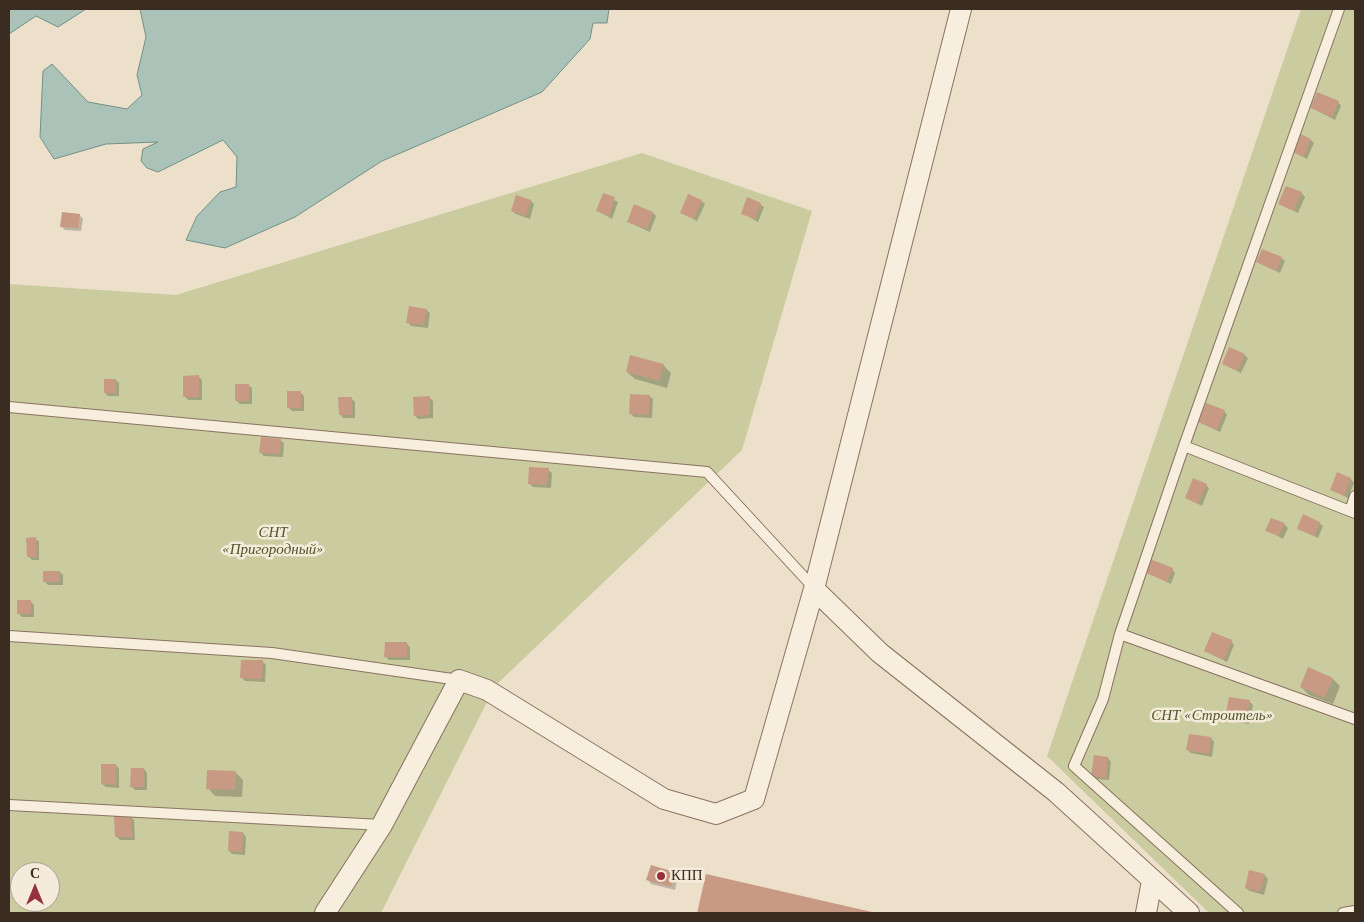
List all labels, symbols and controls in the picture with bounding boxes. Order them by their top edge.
park label: СНТ «Пригородный» [222,524,324,559]
park label: СНТ «Строитель» [1151,707,1273,725]
north arrow [10,862,60,912]
text: С [30,864,40,882]
place label: КПП [671,867,703,885]
marker: КПП [655,870,667,882]

